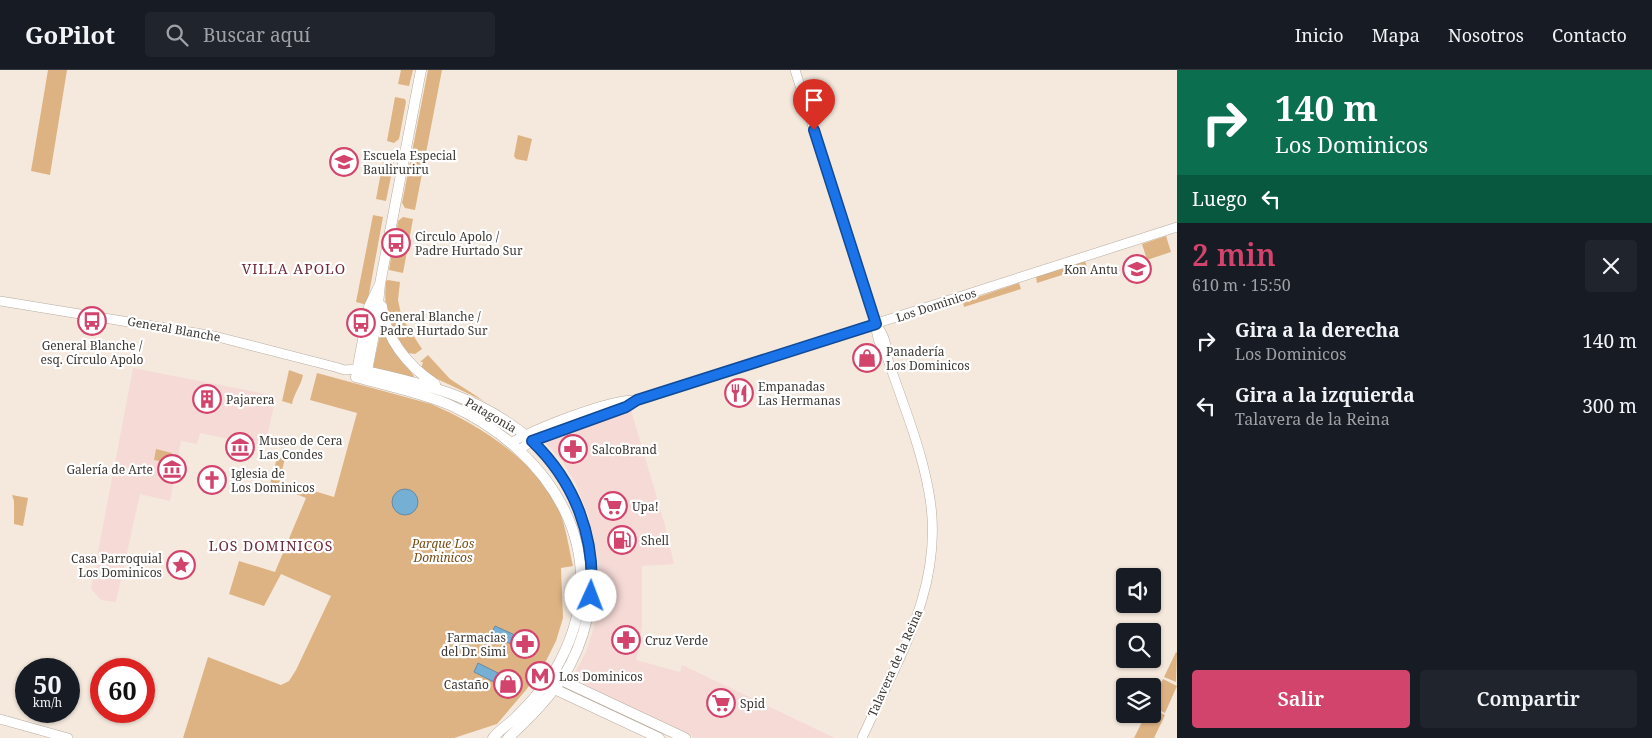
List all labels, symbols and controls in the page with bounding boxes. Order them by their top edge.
search box [145,12,495,57]
text: GoPilot [25,18,115,51]
icon: search [163,21,191,49]
text: Buscar aquí [203,22,310,48]
text: Inicio [1295,23,1344,47]
text: Mapa [1372,23,1420,47]
text: Nosotros [1448,23,1524,47]
text: Contacto [1552,23,1627,47]
pin [793,79,835,130]
text: 140 m [1275,84,1378,131]
icon: arrive [800,86,828,114]
icon: right [1192,90,1257,155]
text: Los Dominicos [1275,129,1428,159]
school or university icon: Escuela Especial Bauliruriru [329,147,359,177]
place label: Escuela Especial Bauliruriru [363,147,457,178]
icon: left [1257,185,1285,213]
text: Luego [1192,186,1247,212]
bus stop icon: Circulo Apolo / Padre Hurtado Sur [381,228,411,258]
place label: Circulo Apolo / Padre Hurtado Sur [415,228,523,259]
text: 2 min [1192,234,1276,275]
button: close [1585,240,1637,292]
school or university icon: Kon Antu [1122,254,1152,284]
district label: VILLA APOLO [242,259,346,278]
place label: Kon Antu [1064,261,1118,278]
text: 610 m · 15:50 [1192,274,1291,296]
street label: Los Dominicos [894,284,978,326]
bus stop icon: General Blanche / esq. Círculo Apolo [77,306,107,336]
bus stop icon: General Blanche / Padre Hurtado Sur [346,308,376,338]
place label: General Blanche / Padre Hurtado Sur [380,308,488,339]
street label: General Blanche [126,312,222,346]
text: Gira a la derecha [1235,317,1400,343]
icon: right [1192,327,1220,355]
text: 140 m [1582,328,1637,354]
place label: General Blanche / esq. Círculo Apolo [41,337,144,368]
shop icon: Panadería Los Dominicos [852,343,882,373]
place label: Panadería Los Dominicos [886,343,970,374]
text: Los Dominicos [1235,343,1346,365]
restaurant icon: Empanadas Las Hermanas [724,378,754,408]
place label: Empanadas Las Hermanas [758,378,840,409]
text: Gira a la izquierda [1235,382,1415,408]
building icon: Pajarera [192,384,222,414]
place label: Pajarera [226,391,275,408]
icon: left [1192,392,1220,420]
street label: Patagonia [462,393,520,437]
text: 300 m [1582,393,1637,419]
text: Talavera de la Reina [1235,408,1390,430]
museum icon: Museo de Cera Las Condes [225,432,255,462]
place label: Museo de Cera Las Condes [259,432,343,463]
pharmacy icon: SalcoBrand [558,434,588,464]
place label: SalcoBrand [592,441,658,458]
museum icon: Galería de Arte [157,454,187,484]
place label: Galería de Arte [67,461,153,478]
church icon: Iglesia de Los Dominicos [197,465,227,495]
place label: Iglesia de Los Dominicos [231,465,315,496]
supermarket icon: Upa! [598,491,628,521]
place label: Upa! [632,498,659,515]
fuel station icon: Shell [607,525,637,555]
place label: Shell [641,532,669,549]
park label: Parque Los Dominicos [411,535,475,566]
district label: LOS DOMINICOS [209,536,333,555]
place label: Casa Parroquial Los Dominicos [71,550,162,581]
place icon: Casa Parroquial Los Dominicos [166,550,196,580]
map controls [1116,568,1161,723]
button: sound [1116,568,1161,613]
position arrow [564,569,616,621]
street label: Talavera de la Reina [864,606,926,719]
button: search [1116,623,1161,668]
pharmacy icon: Cruz Verde [611,625,641,655]
place label: Farmacias del Dr. Simi [441,629,506,660]
pharmacy icon: Farmacias del Dr. Simi [510,629,540,659]
place label: Cruz Verde [645,632,708,649]
speed limit sign: 60 [90,658,155,723]
metro station icon: Los Dominicos [525,661,555,691]
text: 50 [33,667,62,701]
place label: Los Dominicos [559,668,643,685]
shop icon: Castaño [493,669,523,699]
button: Salir [1192,670,1410,728]
button: Compartir [1420,670,1637,728]
place label: Castaño [444,676,489,693]
button: layers [1116,678,1161,723]
supermarket icon: Spid [706,688,736,718]
text: km/h [33,694,62,711]
place label: Spid [740,695,766,712]

